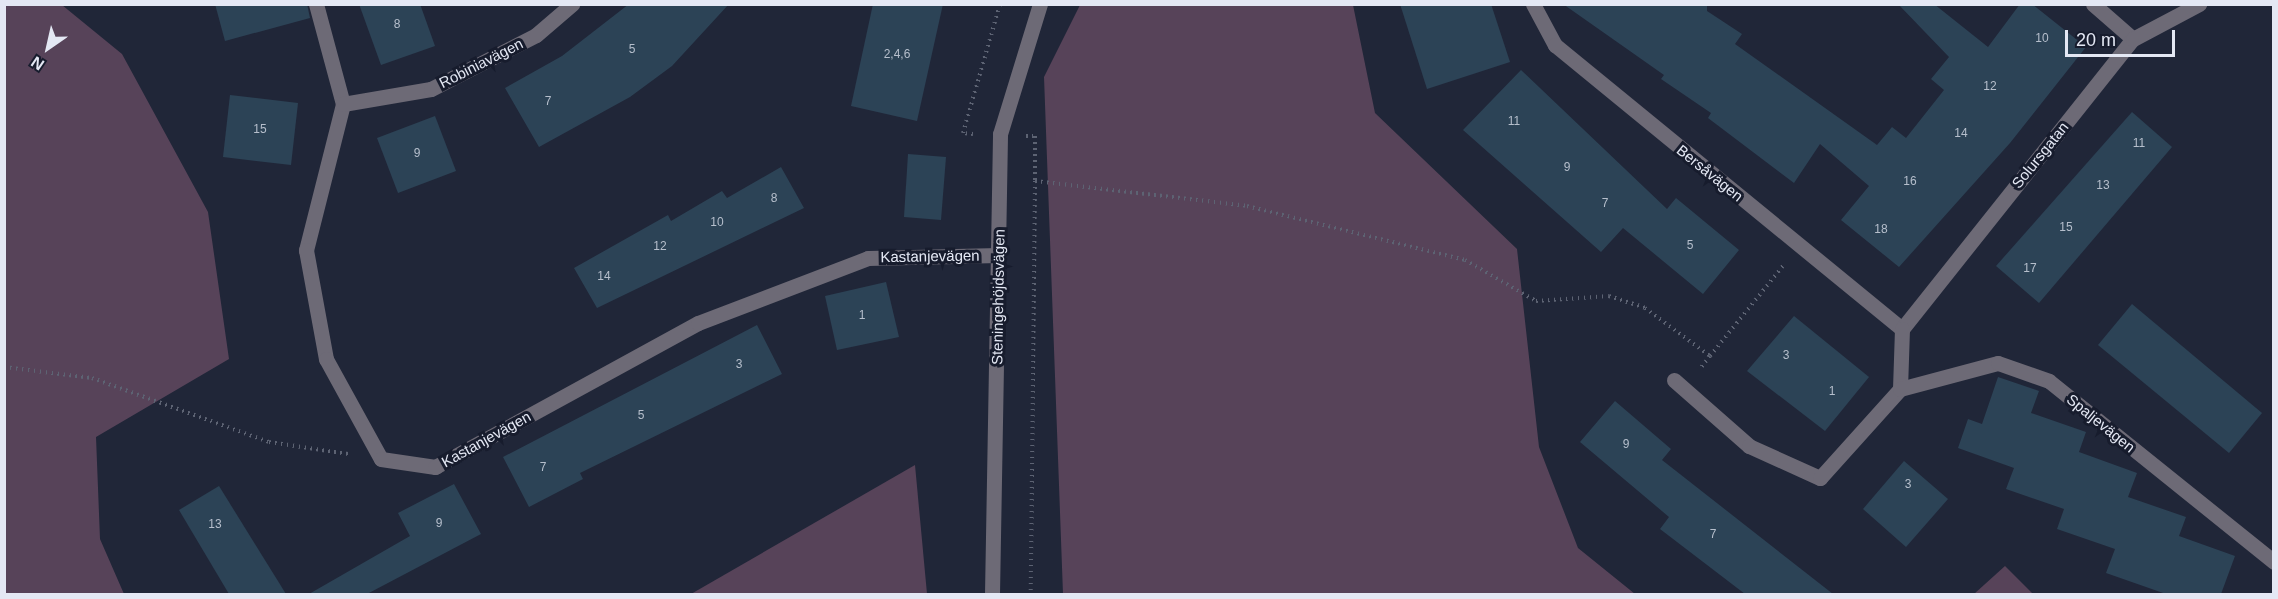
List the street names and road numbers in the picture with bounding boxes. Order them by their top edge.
street label: Robiniavägen [436,34,526,92]
street label: Solursgatan [2008,118,2072,192]
street label: Bersåvägen [1673,141,1747,205]
street label: Steningehöjdsvägen [988,229,1008,365]
street label: Kastanjevägen [880,246,980,266]
street label: Spaljevägen [2063,390,2139,456]
street label: Kastanjevägen [438,407,534,471]

